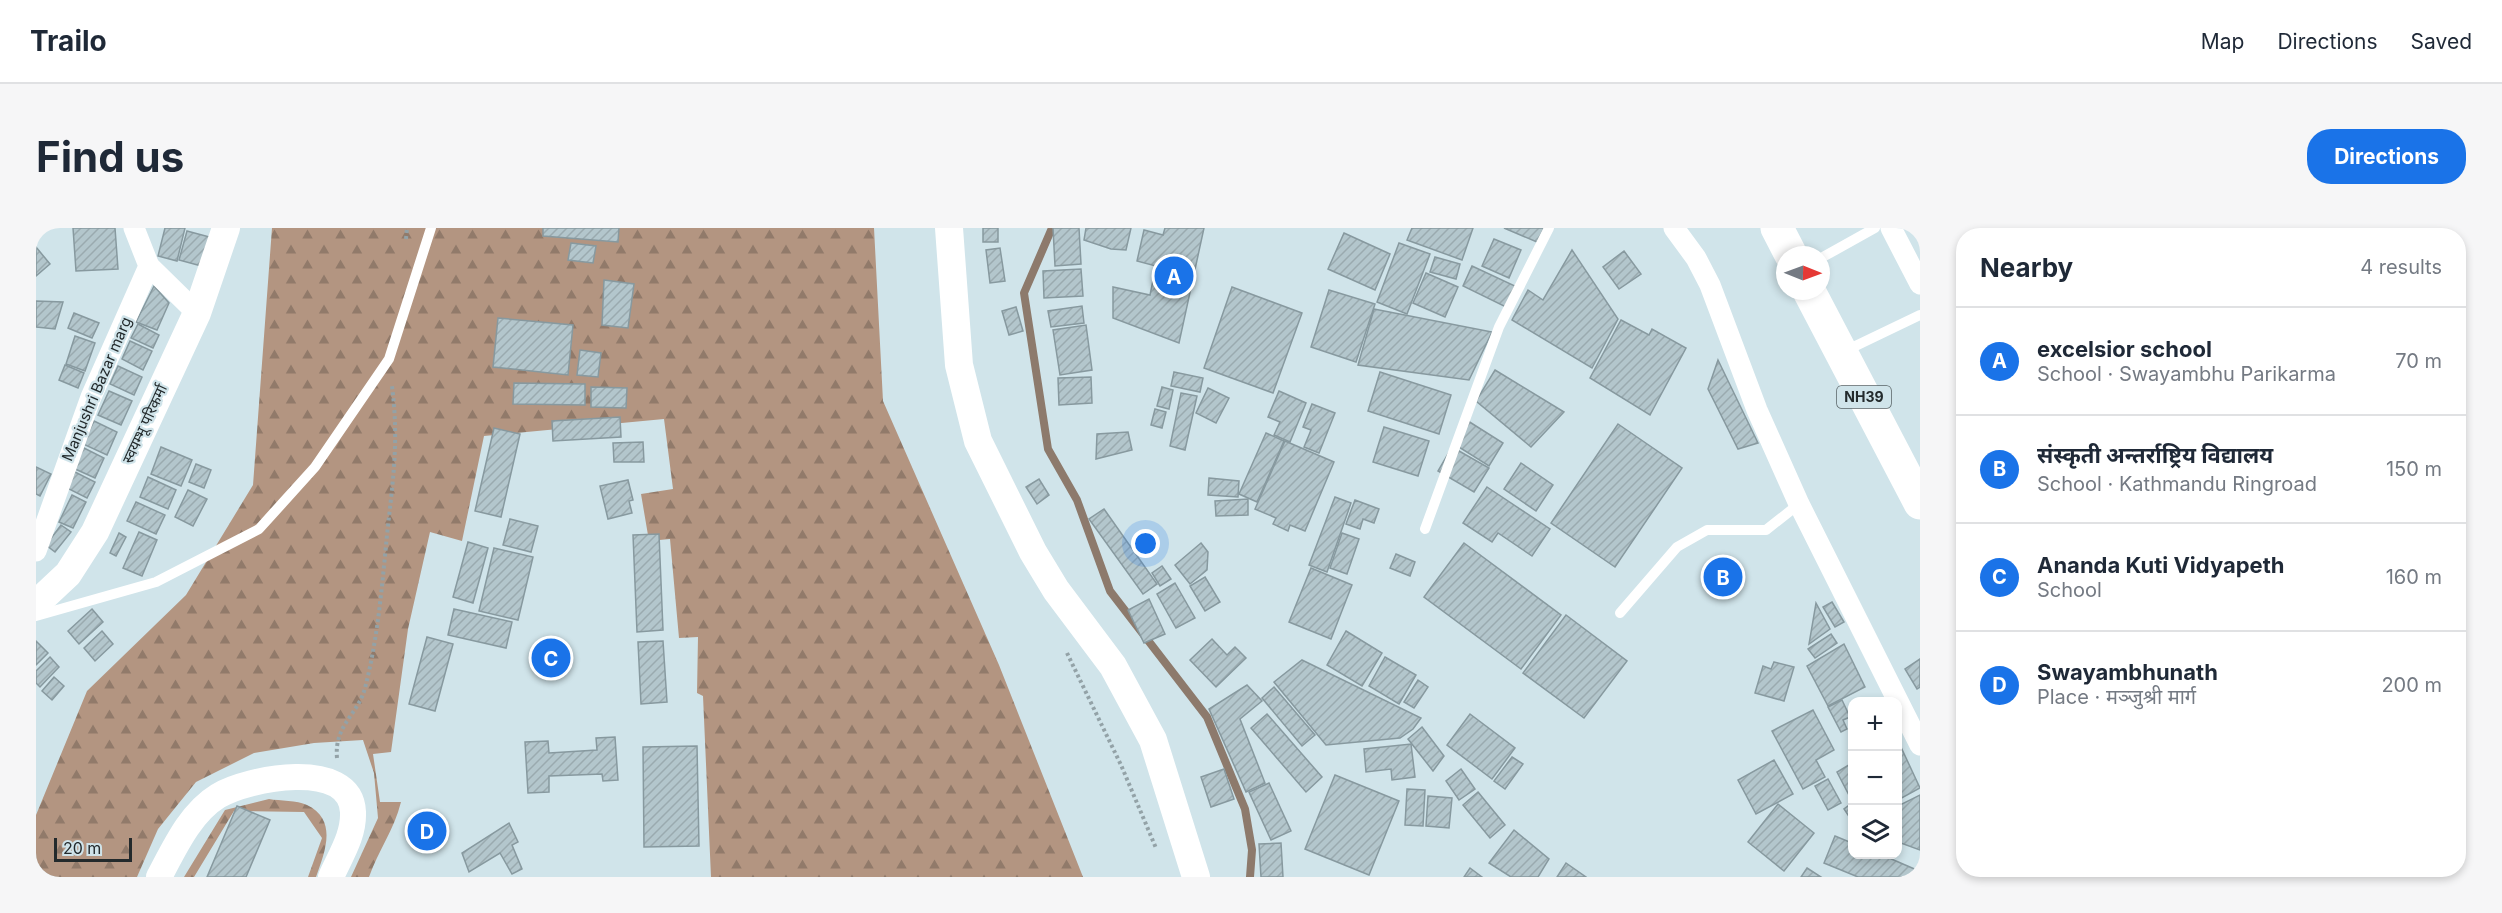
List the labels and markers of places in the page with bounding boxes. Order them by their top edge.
pin: A [1154,254,1194,298]
pin: B [1704,554,1742,600]
pin: C [532,636,570,680]
pin: D [408,808,446,854]

